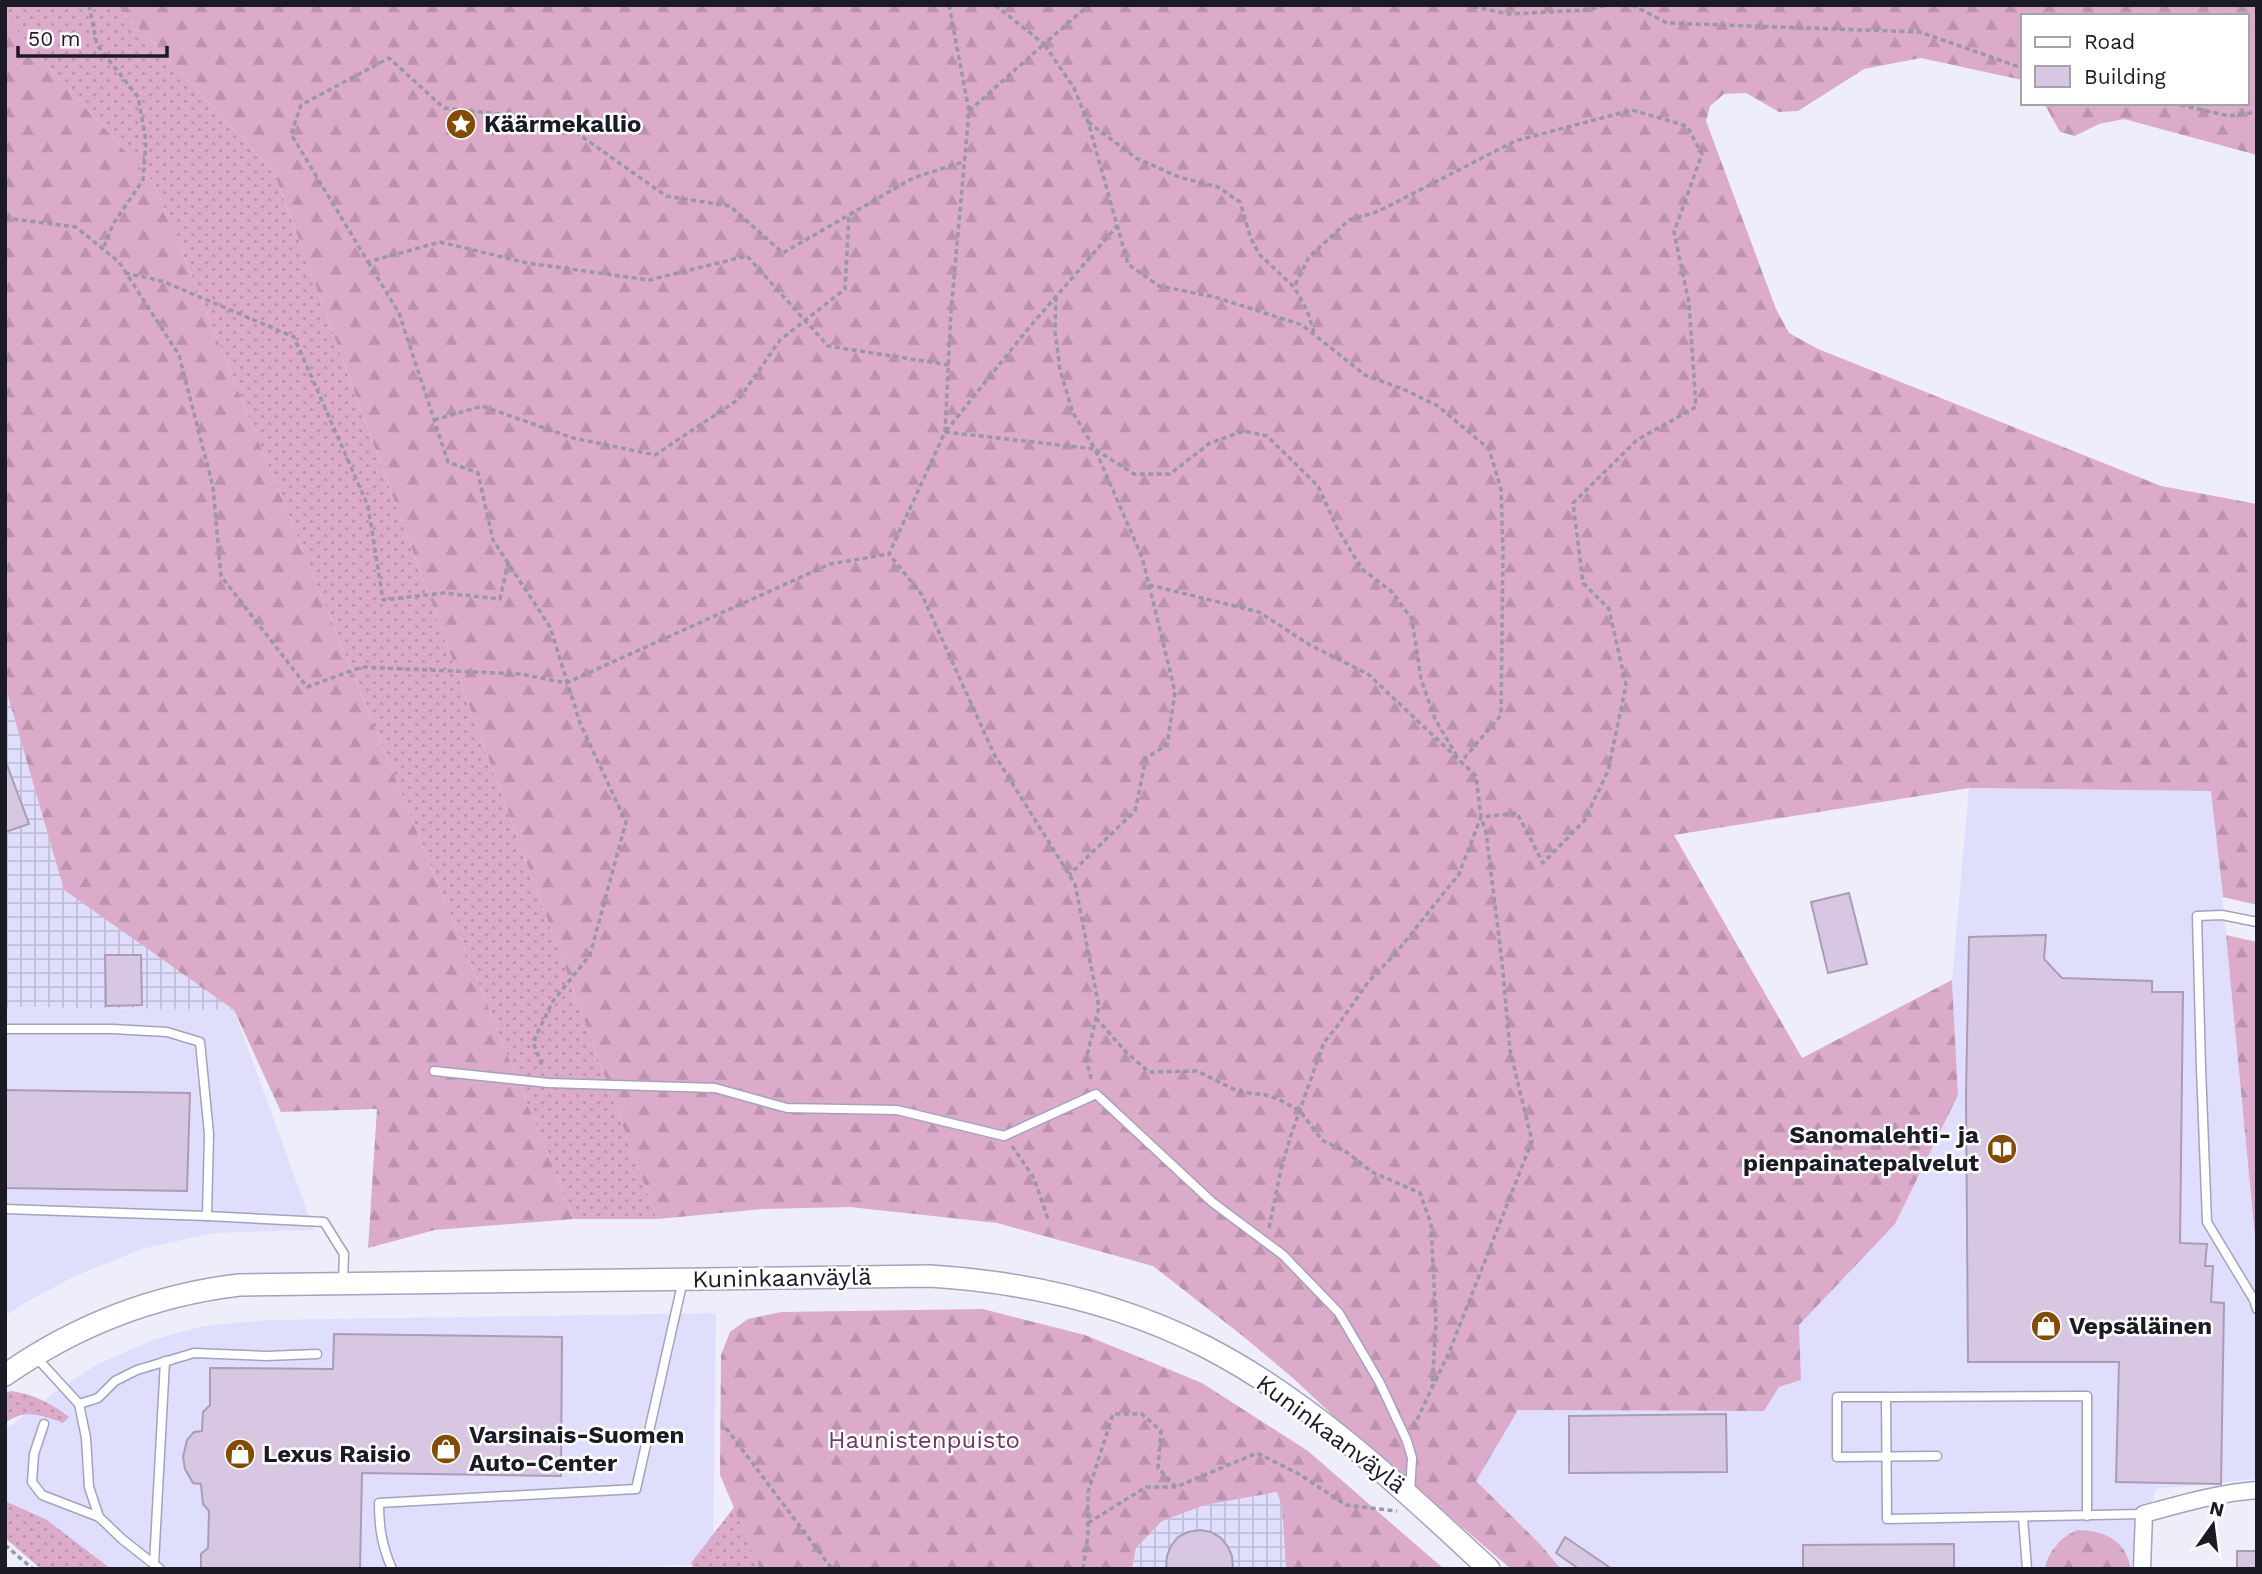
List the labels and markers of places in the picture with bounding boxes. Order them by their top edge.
place icon: Käärmekallio [444,107,478,141]
place label: Käärmekallio [484,110,641,138]
place label: Sanomalehti- ja pienpainatepalvelut [1743,1121,1980,1177]
library icon: Sanomalehti- ja pienpainatepalvelut [1985,1132,2019,1166]
shop icon: Vepsäläinen [2029,1309,2063,1343]
place label: Vepsäläinen [2069,1312,2212,1340]
place label: Varsinais-Suomen Auto-Center [469,1421,684,1477]
shop icon: Varsinais-Suomen Auto-Center [429,1432,463,1466]
shop icon: Lexus Raisio [223,1437,257,1471]
place label: Lexus Raisio [263,1440,411,1468]

